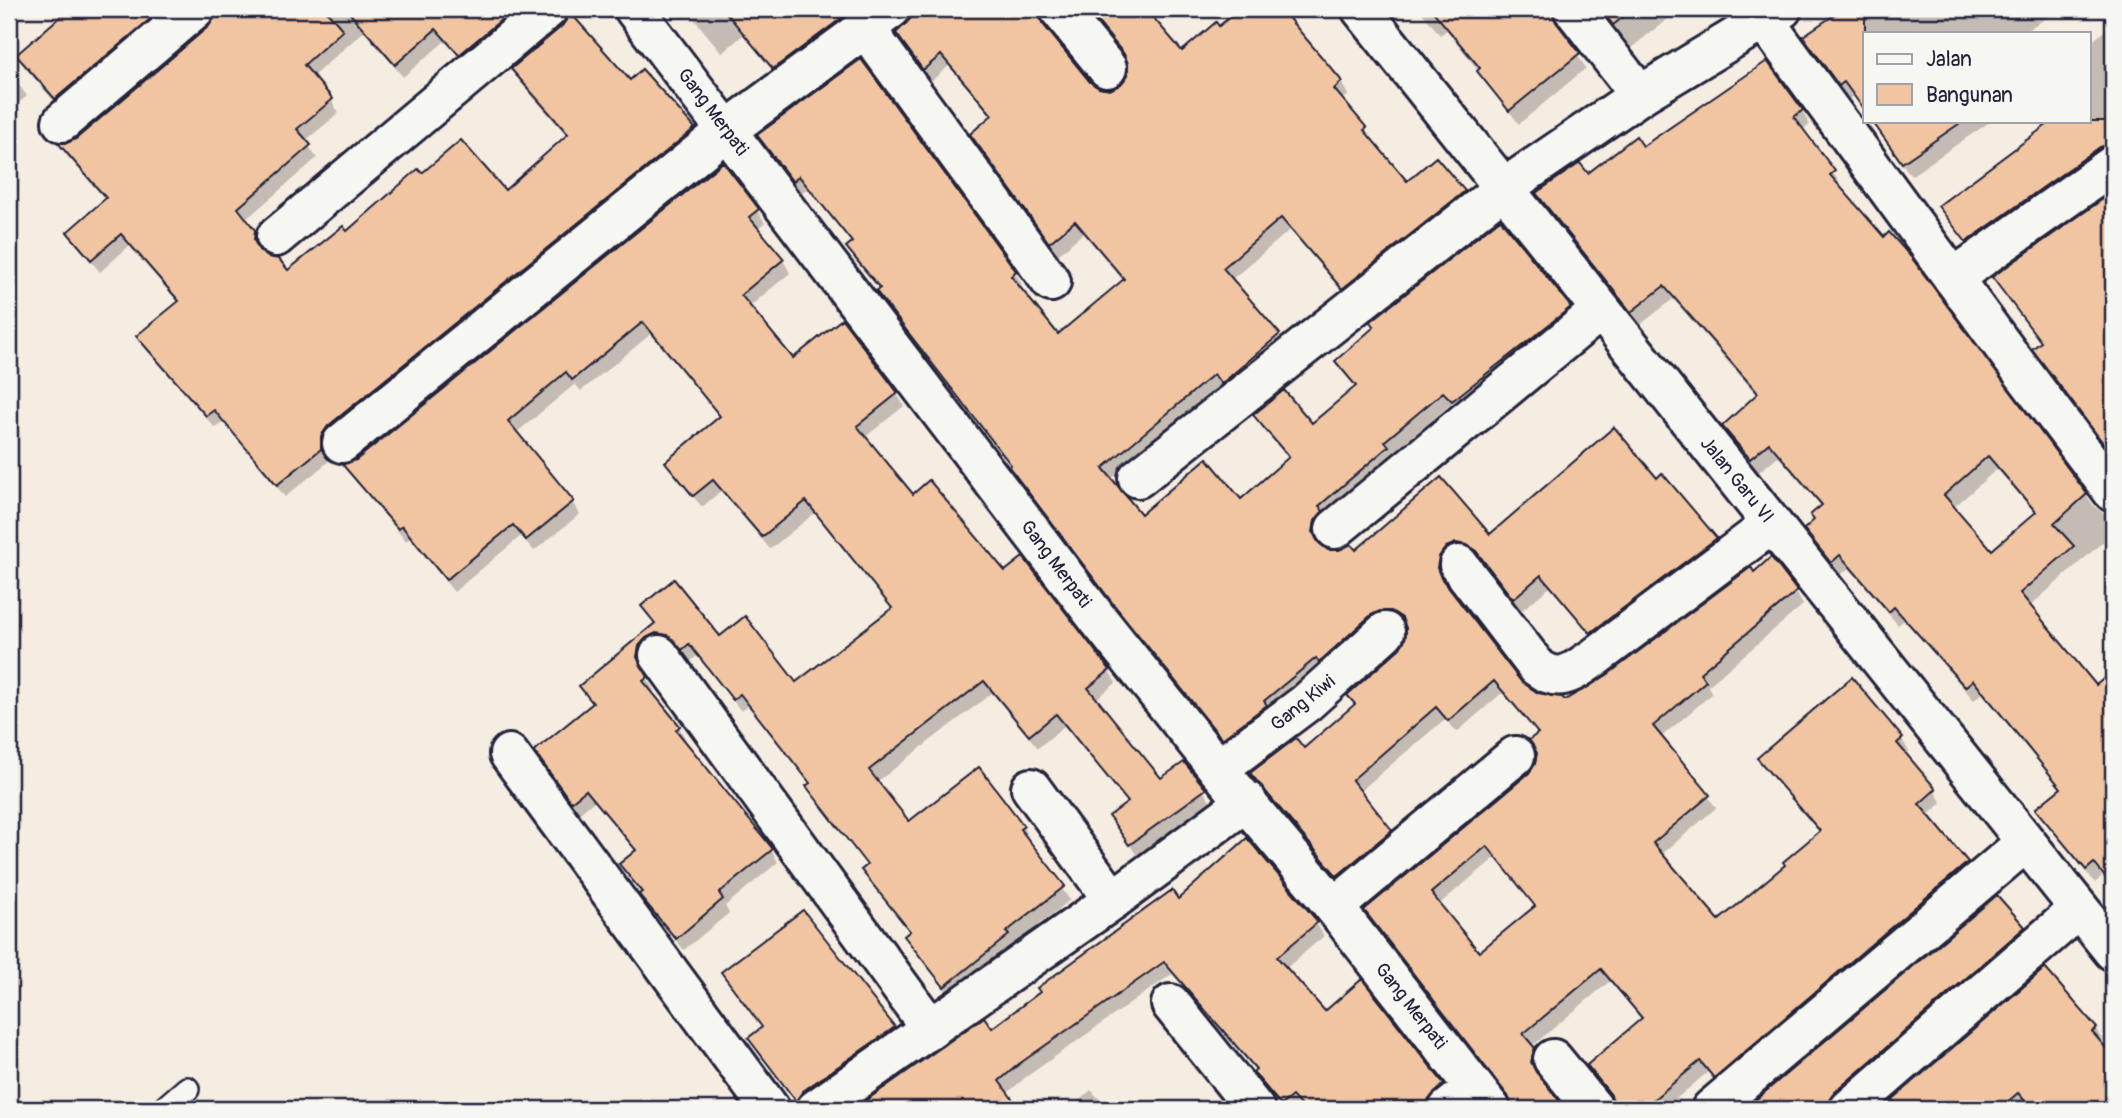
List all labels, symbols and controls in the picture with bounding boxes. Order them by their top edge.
legend [1863,32,2090,122]
text: Jalan [1926,46,1972,73]
street label: Gang Merpati [672,63,754,161]
text: Bangunan [1926,82,2013,109]
street label: Jalan Garu VI [1695,432,1779,528]
street label: Gang Merpati [1015,515,1097,613]
street label: Gang Kiwi [1266,670,1340,736]
street label: Gang Merpati [1370,958,1452,1054]

